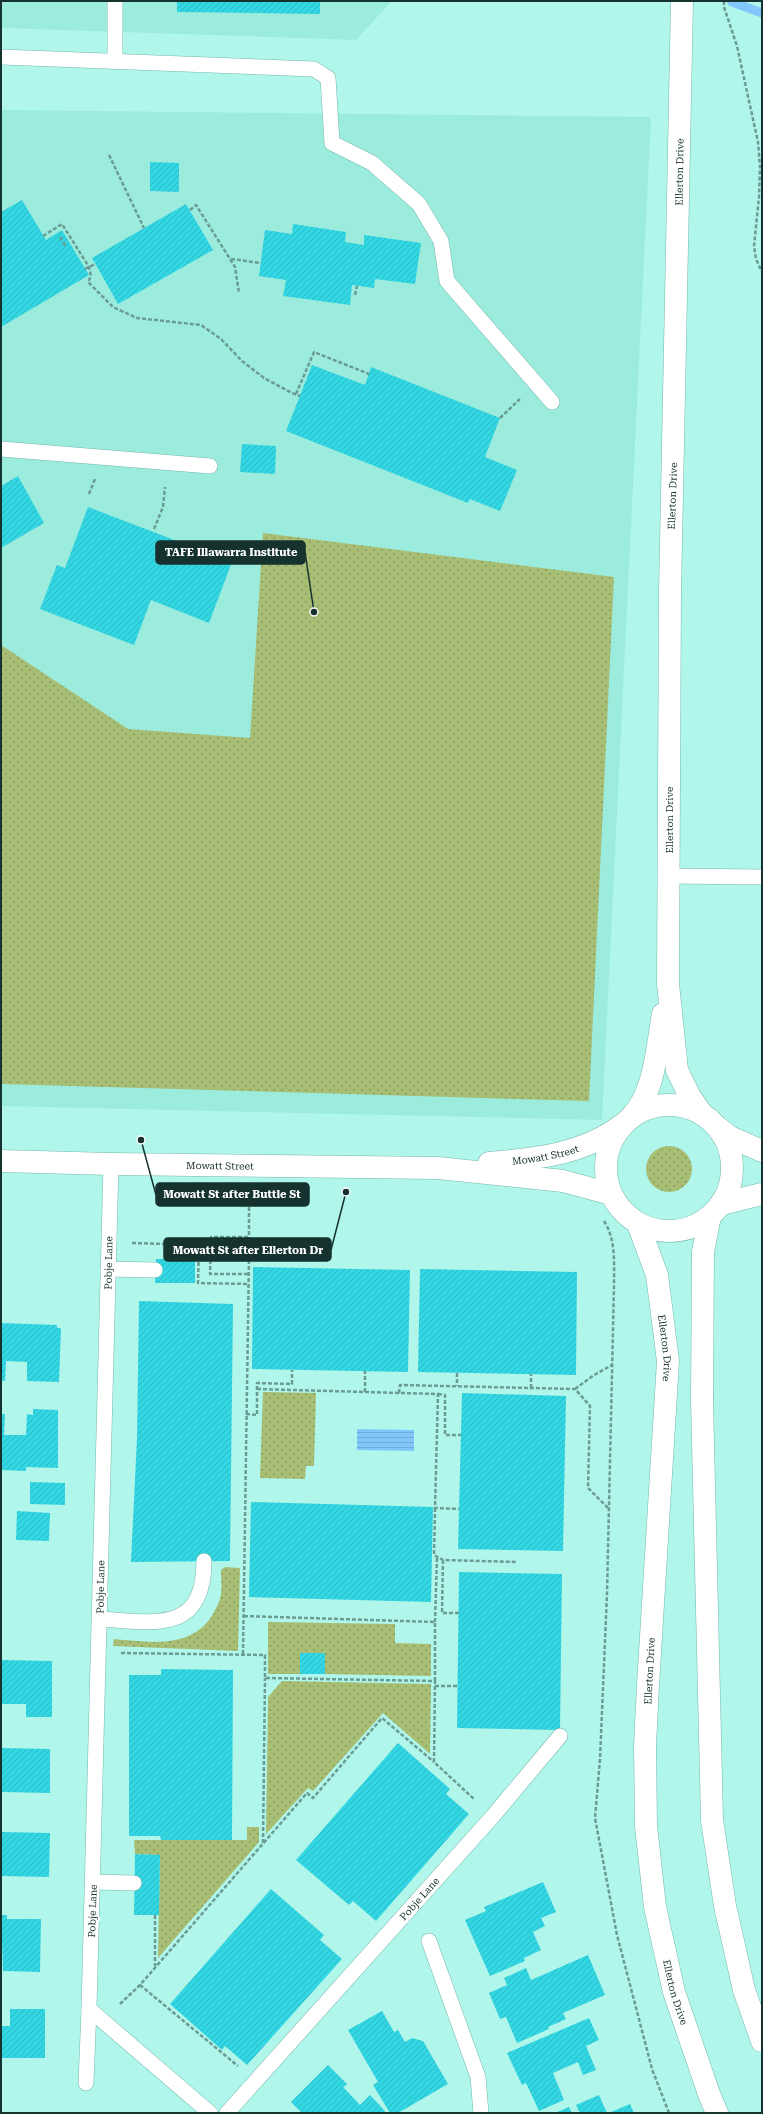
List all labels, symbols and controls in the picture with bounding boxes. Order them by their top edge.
street label: Ellerton Drive [673,138,686,206]
street label: Ellerton Drive [666,462,679,530]
callout: TAFE Illawarra Institute [156,541,305,564]
text: TAFE Illawarra Institute [165,546,298,559]
street label: Ellerton Drive [664,786,675,854]
street label: Mowatt Street [512,1143,580,1167]
street label: Mowatt Street [186,1160,254,1172]
callout: Mowatt St after Buttle St [156,1183,309,1206]
text: Mowatt St after Buttle St [163,1188,301,1201]
street label: Pobje Lane [103,1236,114,1290]
callout: Mowatt St after Ellerton Dr [164,1238,331,1261]
text: Mowatt St after Ellerton Dr [173,1244,323,1257]
street label: Ellerton Drive [656,1314,673,1382]
street label: Pobje Lane [95,1560,106,1614]
street label: Ellerton Drive [642,1637,657,1705]
street label: Pobje Lane [398,1875,442,1922]
street label: Pobje Lane [86,1884,99,1938]
street label: Ellerton Drive [661,1959,690,2027]

